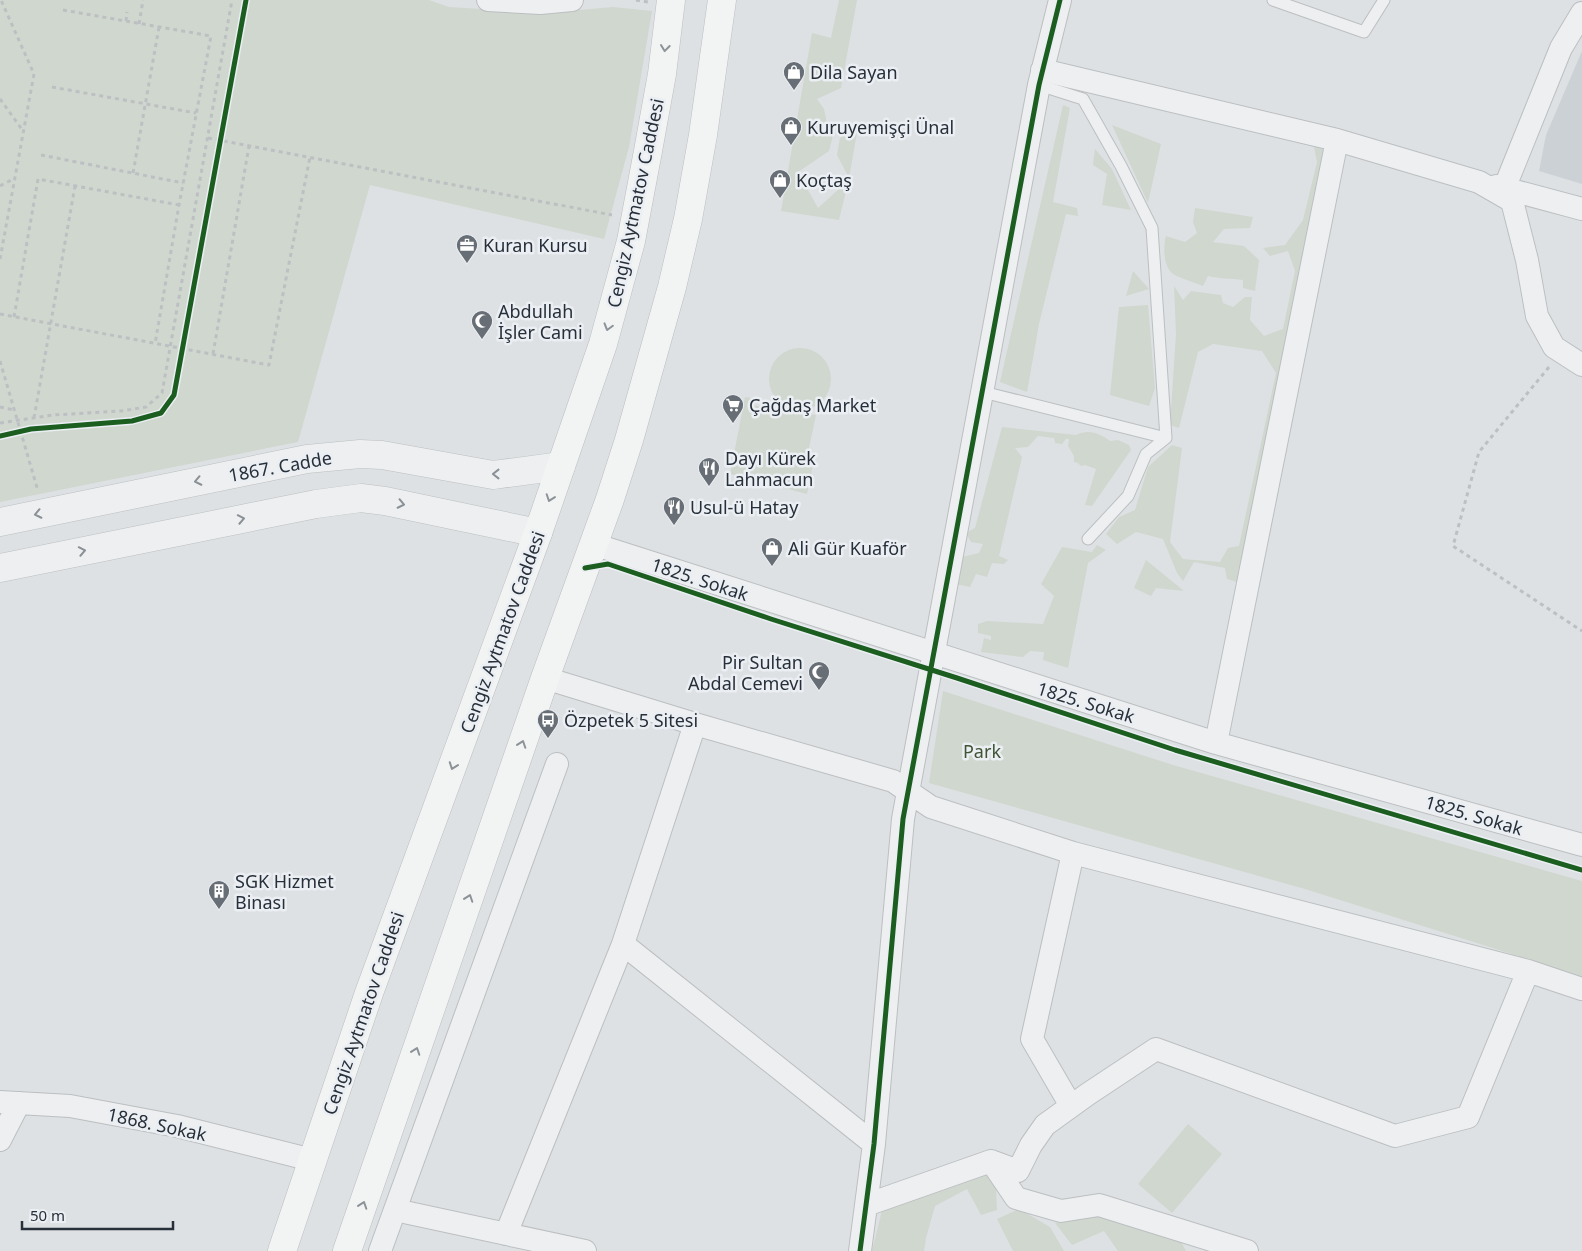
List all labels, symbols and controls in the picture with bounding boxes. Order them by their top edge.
one-way arrow [660,45,671,53]
shop icon: Dila Sayan [782,60,806,91]
place label: Dila Sayan [810,60,898,84]
street label: Cengiz Aytmatov Caddesi [601,96,669,310]
shop icon: Kuruyemişçi Ünal [779,115,803,146]
place label: Kuruyemişçi Ünal [807,115,954,139]
shop icon: Koçtaş [768,168,792,199]
place label: Koçtaş [796,168,852,192]
office icon: Kuran Kursu [455,233,479,264]
place label: Kuran Kursu [483,233,588,257]
place label: Abdullah İşler Cami [498,299,583,344]
mosque icon: Abdullah İşler Cami [470,309,494,340]
one-way arrow [603,323,614,332]
supermarket icon: Çağdaş Market [721,393,745,424]
place label: Çağdaş Market [749,393,877,417]
street label: 1867. Cadde [226,445,334,487]
place label: Dayı Kürek Lahmacun [725,446,816,491]
restaurant icon: Dayı Kürek Lahmacun [697,456,721,487]
one-way arrow [491,469,499,479]
one-way arrow [193,475,202,486]
one-way arrow [546,493,556,501]
restaurant icon: Usul-ü Hatay [662,495,686,526]
place label: Usul-ü Hatay [690,495,799,519]
one-way arrow [397,498,406,509]
one-way arrow [34,508,43,519]
one-way arrow [237,514,246,525]
street label: Cengiz Aytmatov Caddesi [454,528,550,736]
shop icon: Ali Gür Kuaför [760,536,784,567]
place label: Ali Gür Kuaför [788,536,907,560]
one-way arrow [78,546,87,557]
street label: 1825. Sokak [648,552,752,606]
place label: Pir Sultan Abdal Cemevi [688,650,803,695]
mosque icon: Pir Sultan Abdal Cemevi [807,660,831,691]
street label: 1825. Sokak [1034,676,1138,728]
bus stop icon: Özpetek 5 Sitesi [536,708,560,739]
place label: Özpetek 5 Sitesi [564,708,698,732]
park label: Park [963,739,1001,763]
one-way arrow [516,740,526,749]
one-way arrow [449,761,459,769]
street label: 1825. Sokak [1422,790,1526,841]
place label: SGK Hizmet Binası [235,869,334,914]
building icon: SGK Hizmet Binası [207,879,231,910]
one-way arrow [463,894,473,902]
street label: Cengiz Aytmatov Caddesi [317,908,409,1118]
one-way arrow [411,1048,421,1056]
street label: 1868. Sokak [105,1102,209,1146]
scale bar [22,1198,174,1230]
one-way arrow [358,1201,368,1210]
text: 50 m [30,1205,65,1225]

